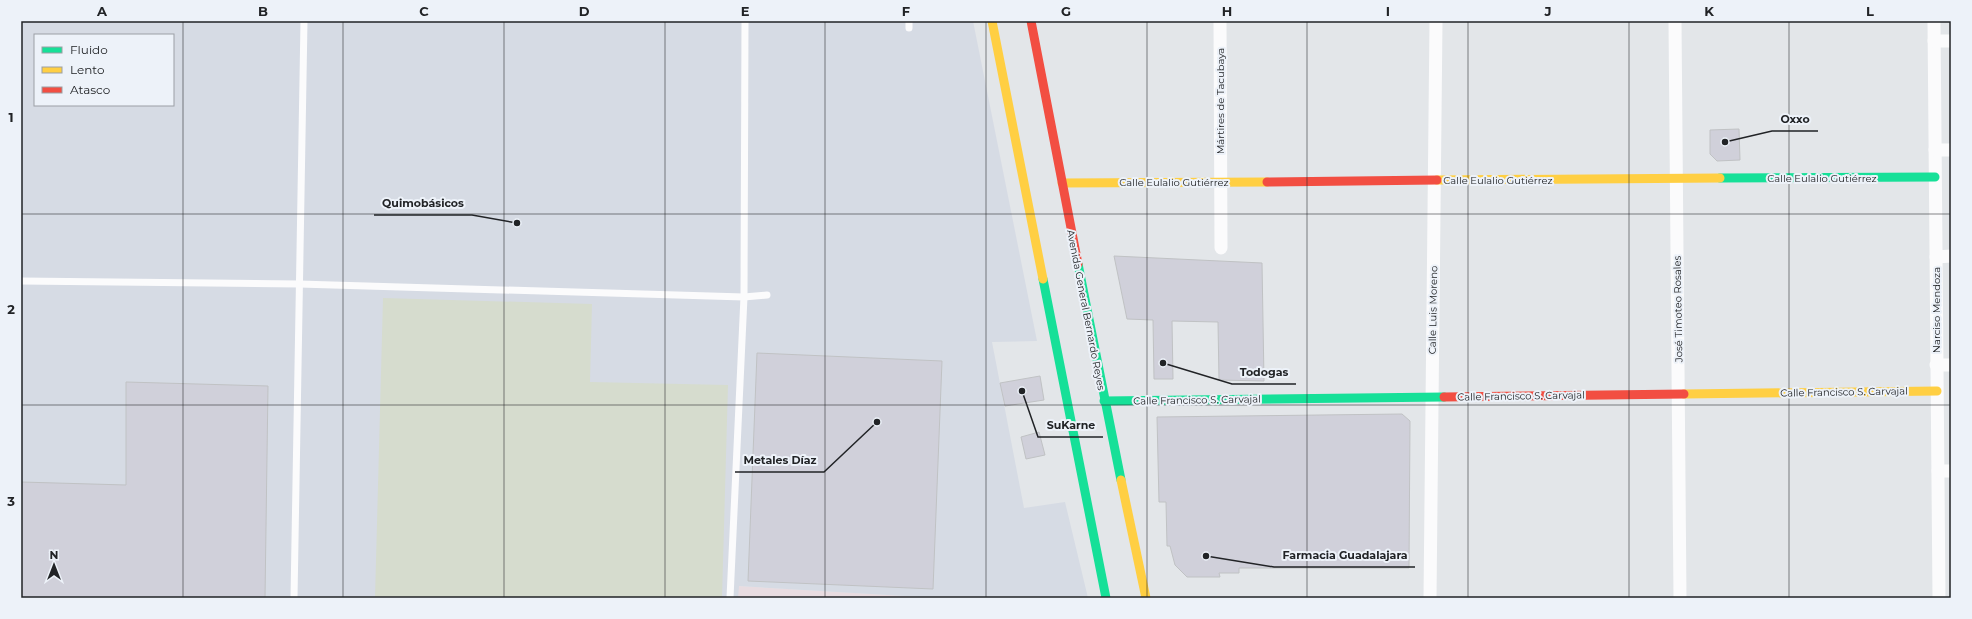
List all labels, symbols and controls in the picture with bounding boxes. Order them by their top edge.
text: A [96,3,108,19]
text: B [258,3,268,19]
text: C [419,3,429,19]
text: D [579,3,590,19]
text: E [741,3,750,19]
text: F [902,3,910,19]
text: G [1061,3,1071,19]
text: H [1222,3,1232,19]
text: I [1386,3,1390,19]
text: J [1543,3,1552,19]
text: K [1704,3,1714,19]
text: L [1866,3,1874,19]
legend [34,34,174,106]
text: Fluido [70,42,108,57]
street label: Mártires de Tacubaya [1214,48,1227,154]
text: Lento [70,62,105,77]
text: Atasco [70,82,110,97]
callout: Oxxo [1772,108,1818,131]
text: 1 [8,109,14,125]
text: Oxxo [1780,112,1810,126]
street label: Calle Eulalio Gutiérrez [1767,172,1877,185]
street label: Calle Eulalio Gutiérrez [1443,174,1553,187]
street label: Calle Eulalio Gutiérrez [1119,176,1229,189]
callout: Quimobásicos [374,192,472,215]
text: Quimobásicos [382,196,464,210]
street label: Avenida General Bernardo Reyes [1064,229,1108,392]
street label: José Timoteo Rosales [1671,255,1685,364]
street label: Calle Luis Moreno [1426,266,1440,354]
street label: Narciso Mendoza [1930,267,1943,353]
text: 2 [7,301,15,317]
callout: Todogas [1232,361,1296,384]
text: Todogas [1240,365,1288,379]
street label: Calle Francisco S. Carvajal [1780,384,1908,400]
street label: Calle Francisco S. Carvajal [1457,388,1585,404]
street label: Calle Francisco S. Carvajal [1133,392,1261,408]
callout: SuKarne [1038,414,1103,437]
text: SuKarne [1047,418,1095,432]
callout: Metales Díaz [735,449,824,472]
text: Metales Díaz [743,453,817,467]
text: 3 [6,493,15,509]
callout: Farmacia Guadalajara [1274,544,1415,567]
north arrow [34,545,74,585]
text: N [50,548,58,562]
text: Farmacia Guadalajara [1282,548,1408,562]

